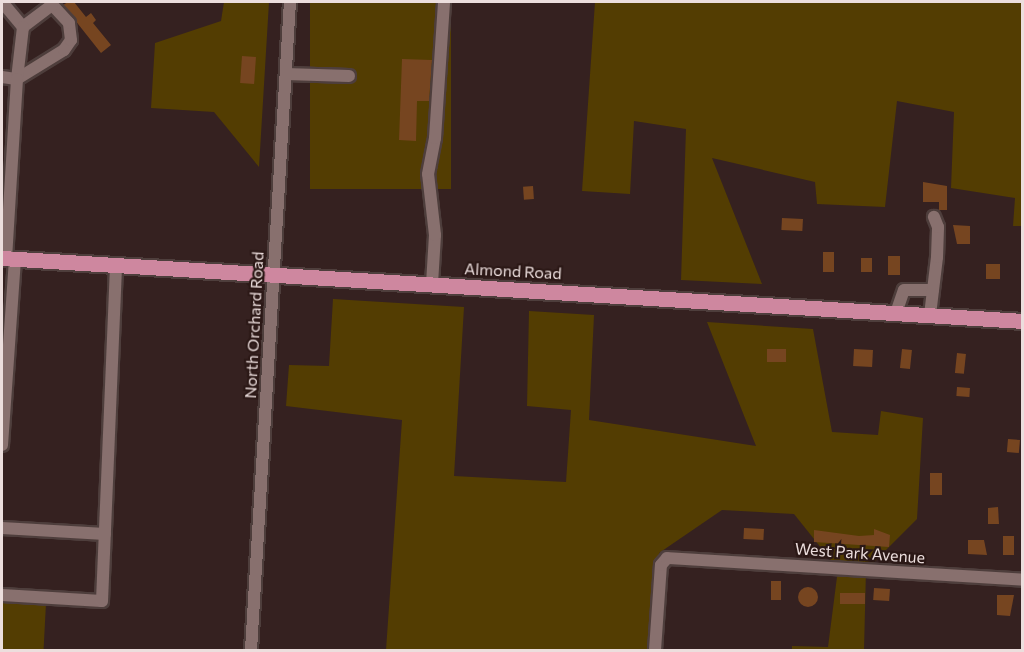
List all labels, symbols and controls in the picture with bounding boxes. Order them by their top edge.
street label: North Orchard Road [241,251,267,399]
street label: Almond Road [464,259,562,283]
street label: West Park Avenue [794,539,926,567]

